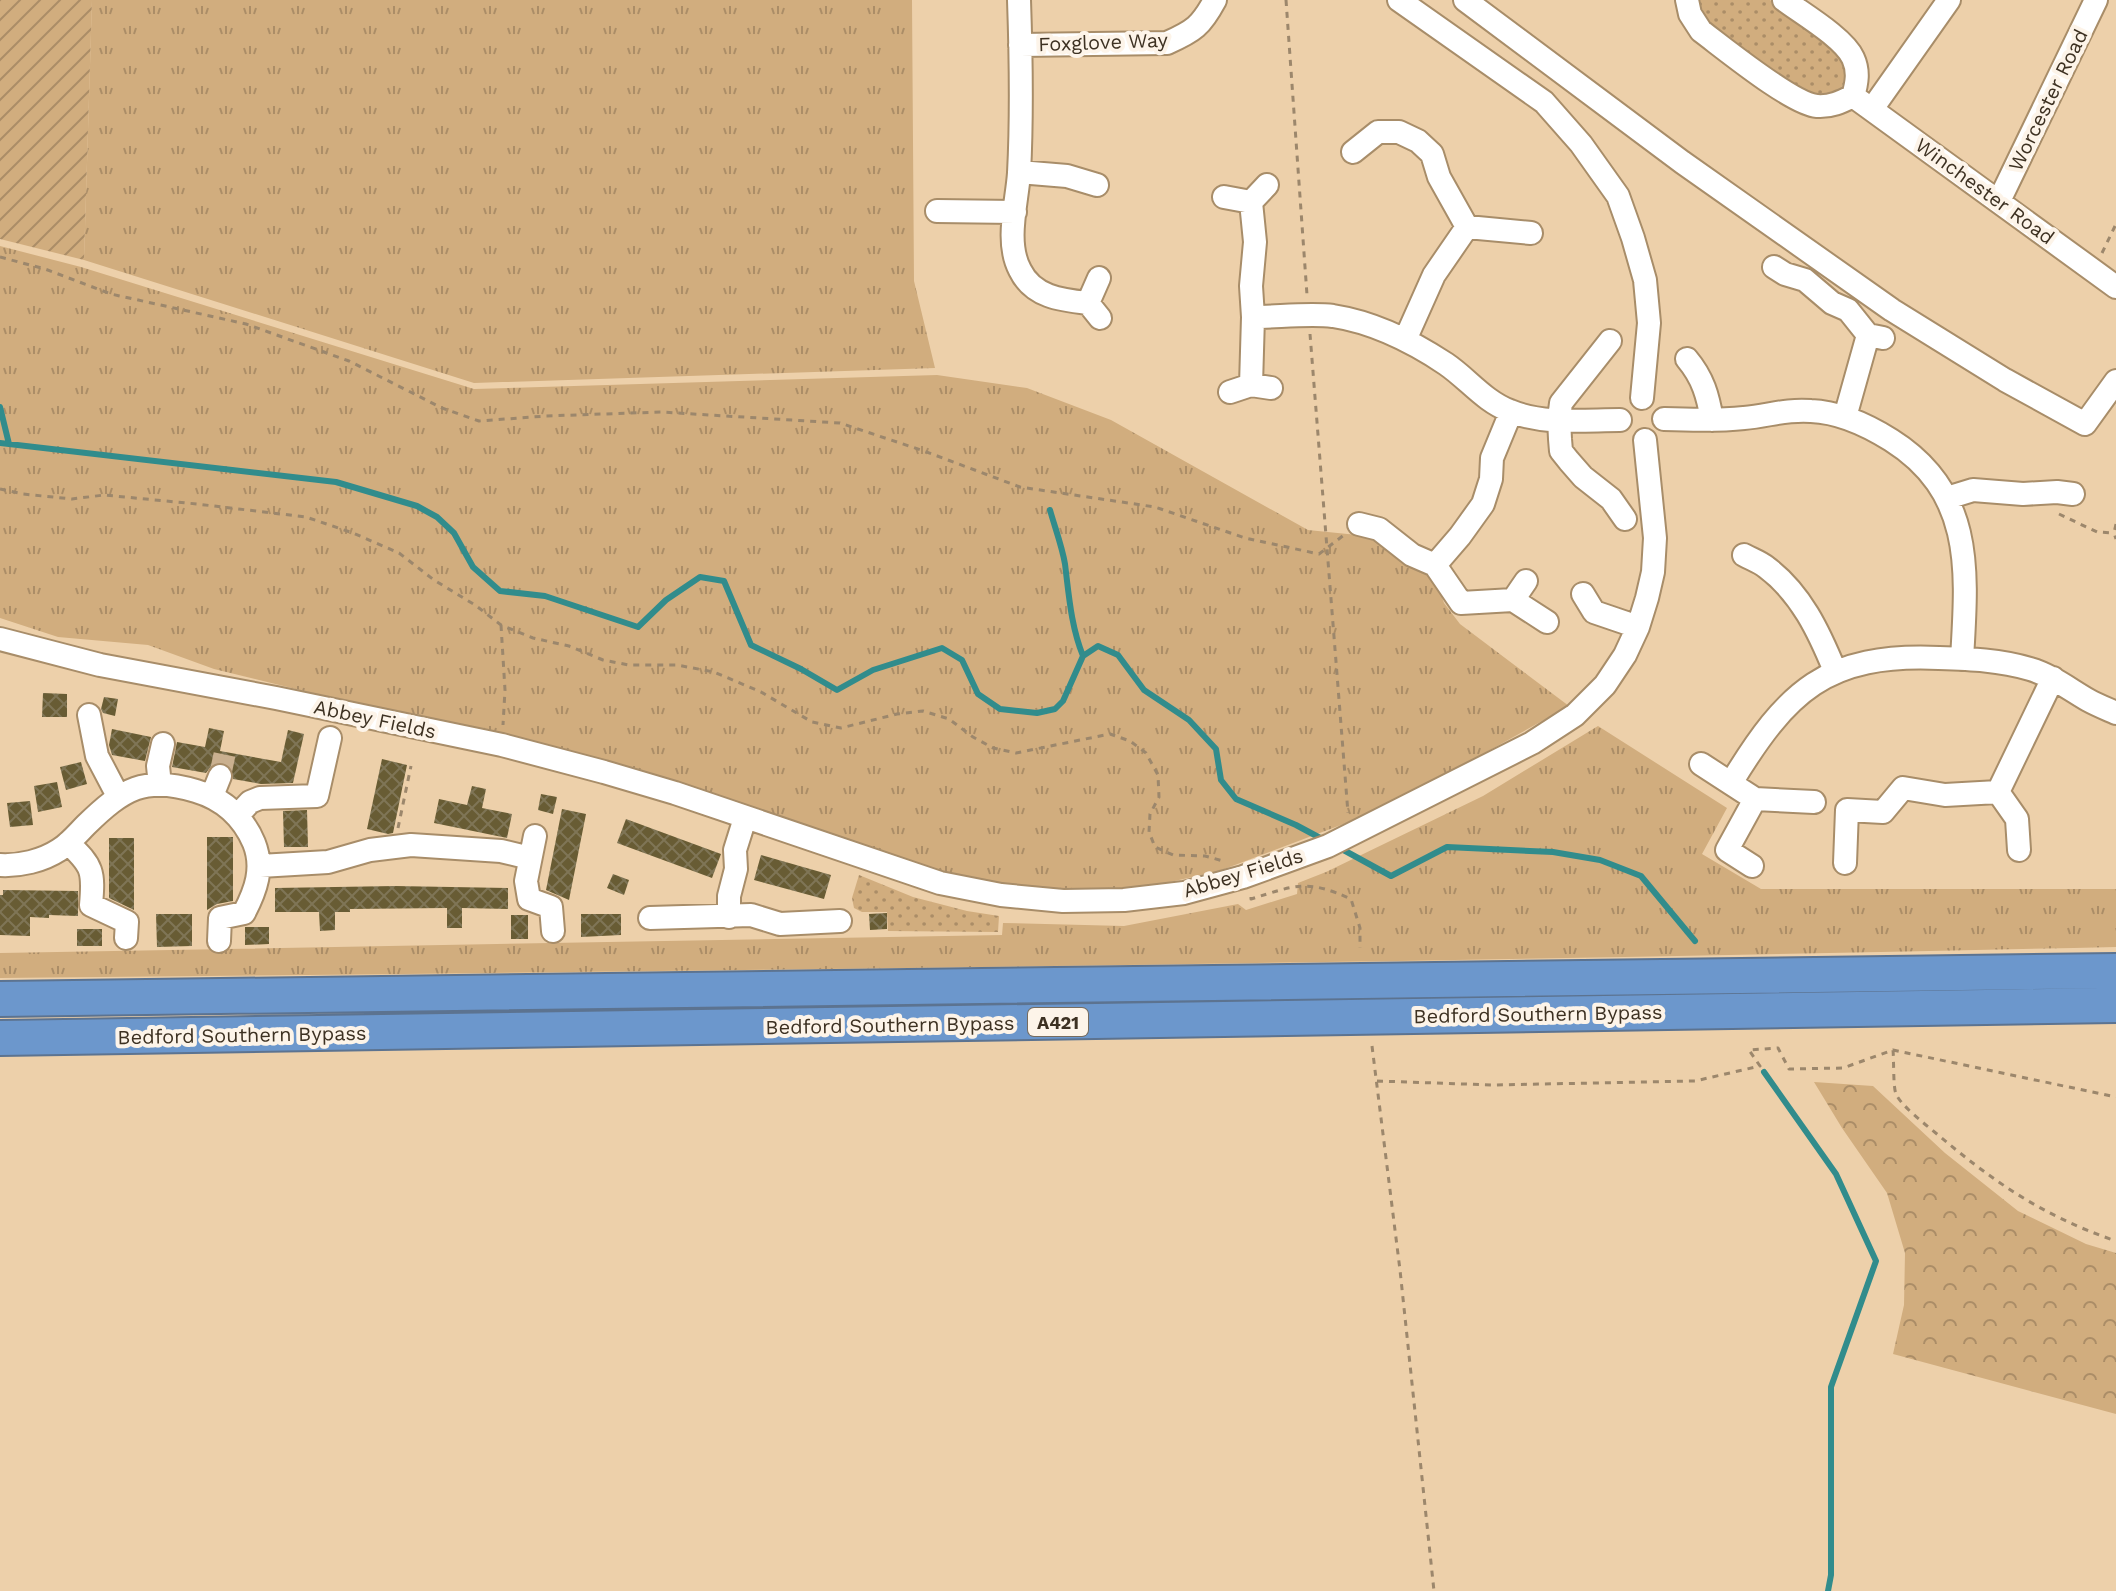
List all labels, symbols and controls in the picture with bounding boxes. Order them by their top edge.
street label: Worcester Road [2003,25,2093,175]
street label: Foxglove Way [1038,28,1169,56]
street label: Winchester Road [1911,133,2059,249]
street label: Abbey Fields [312,694,438,744]
street label: Abbey Fields [1180,843,1306,903]
street label: Bedford Southern Bypass [1413,1000,1663,1028]
road number: A421 [1028,1008,1088,1036]
street label: Bedford Southern Bypass [765,1011,1015,1039]
street label: Bedford Southern Bypass [117,1021,367,1049]

